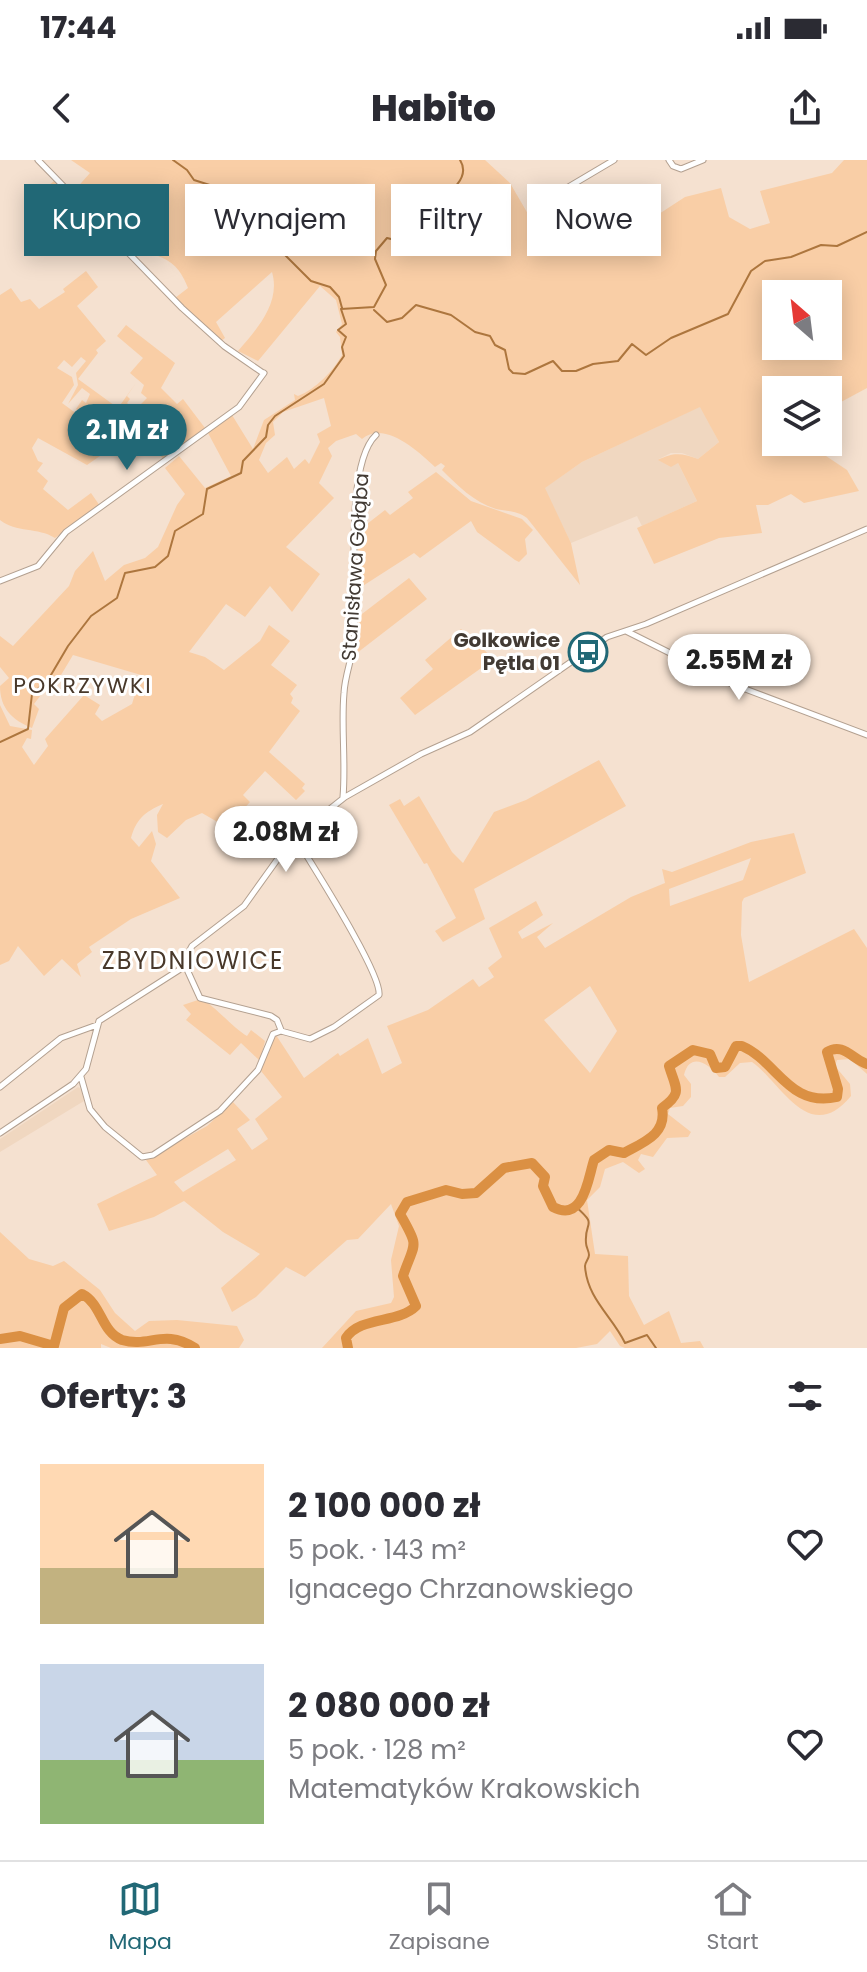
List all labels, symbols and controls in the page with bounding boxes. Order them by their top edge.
text: 17:44 [40,6,116,49]
text: Habito [371,83,496,134]
icon: back [40,86,84,130]
icon: share [783,86,827,130]
chip: Kupno [24,184,169,256]
chip: Wynajem [185,184,375,256]
chip: Filtry [391,184,511,256]
chip: Nowe [527,184,661,256]
north arrow [762,280,842,360]
map controls [762,280,842,456]
button: layers [762,376,842,456]
pin: 2.1M zł [53,404,201,472]
text: 2.1M zł [86,412,168,448]
street label: Stanisława Gołąba [334,472,376,662]
place label: Golkowice Pętla 01 [453,626,560,677]
bus stop icon: Golkowice Pętla 01 [567,631,609,673]
pin: 2.55M zł [656,634,822,702]
text: 2.55M zł [686,642,792,678]
district label: POKRZYWKI [13,670,153,701]
pin: 2.08M zł [203,806,369,874]
text: 2.08M zł [233,814,339,850]
district label: ZBYDNIOWICE [102,944,284,977]
text: Oferty: 3 [40,1372,187,1420]
icon: filters [783,1374,827,1418]
text: 2 100 000 zł [288,1481,480,1529]
icon: home [104,1496,200,1592]
icon: heart [783,1522,827,1566]
text: 5 pok. · 143 m² [288,1532,466,1568]
text: Ignacego Chrzanowskiego [288,1571,633,1607]
text: 2 080 000 zł [288,1681,490,1729]
icon: home [104,1696,200,1792]
icon: heart [783,1722,827,1766]
text: 5 pok. · 128 m² [288,1732,466,1768]
text: Matematyków Krakowskich [288,1771,640,1807]
tab: Mapa [108,1877,172,1958]
tab: Zapisane [389,1877,490,1958]
tab: Start [707,1877,759,1958]

